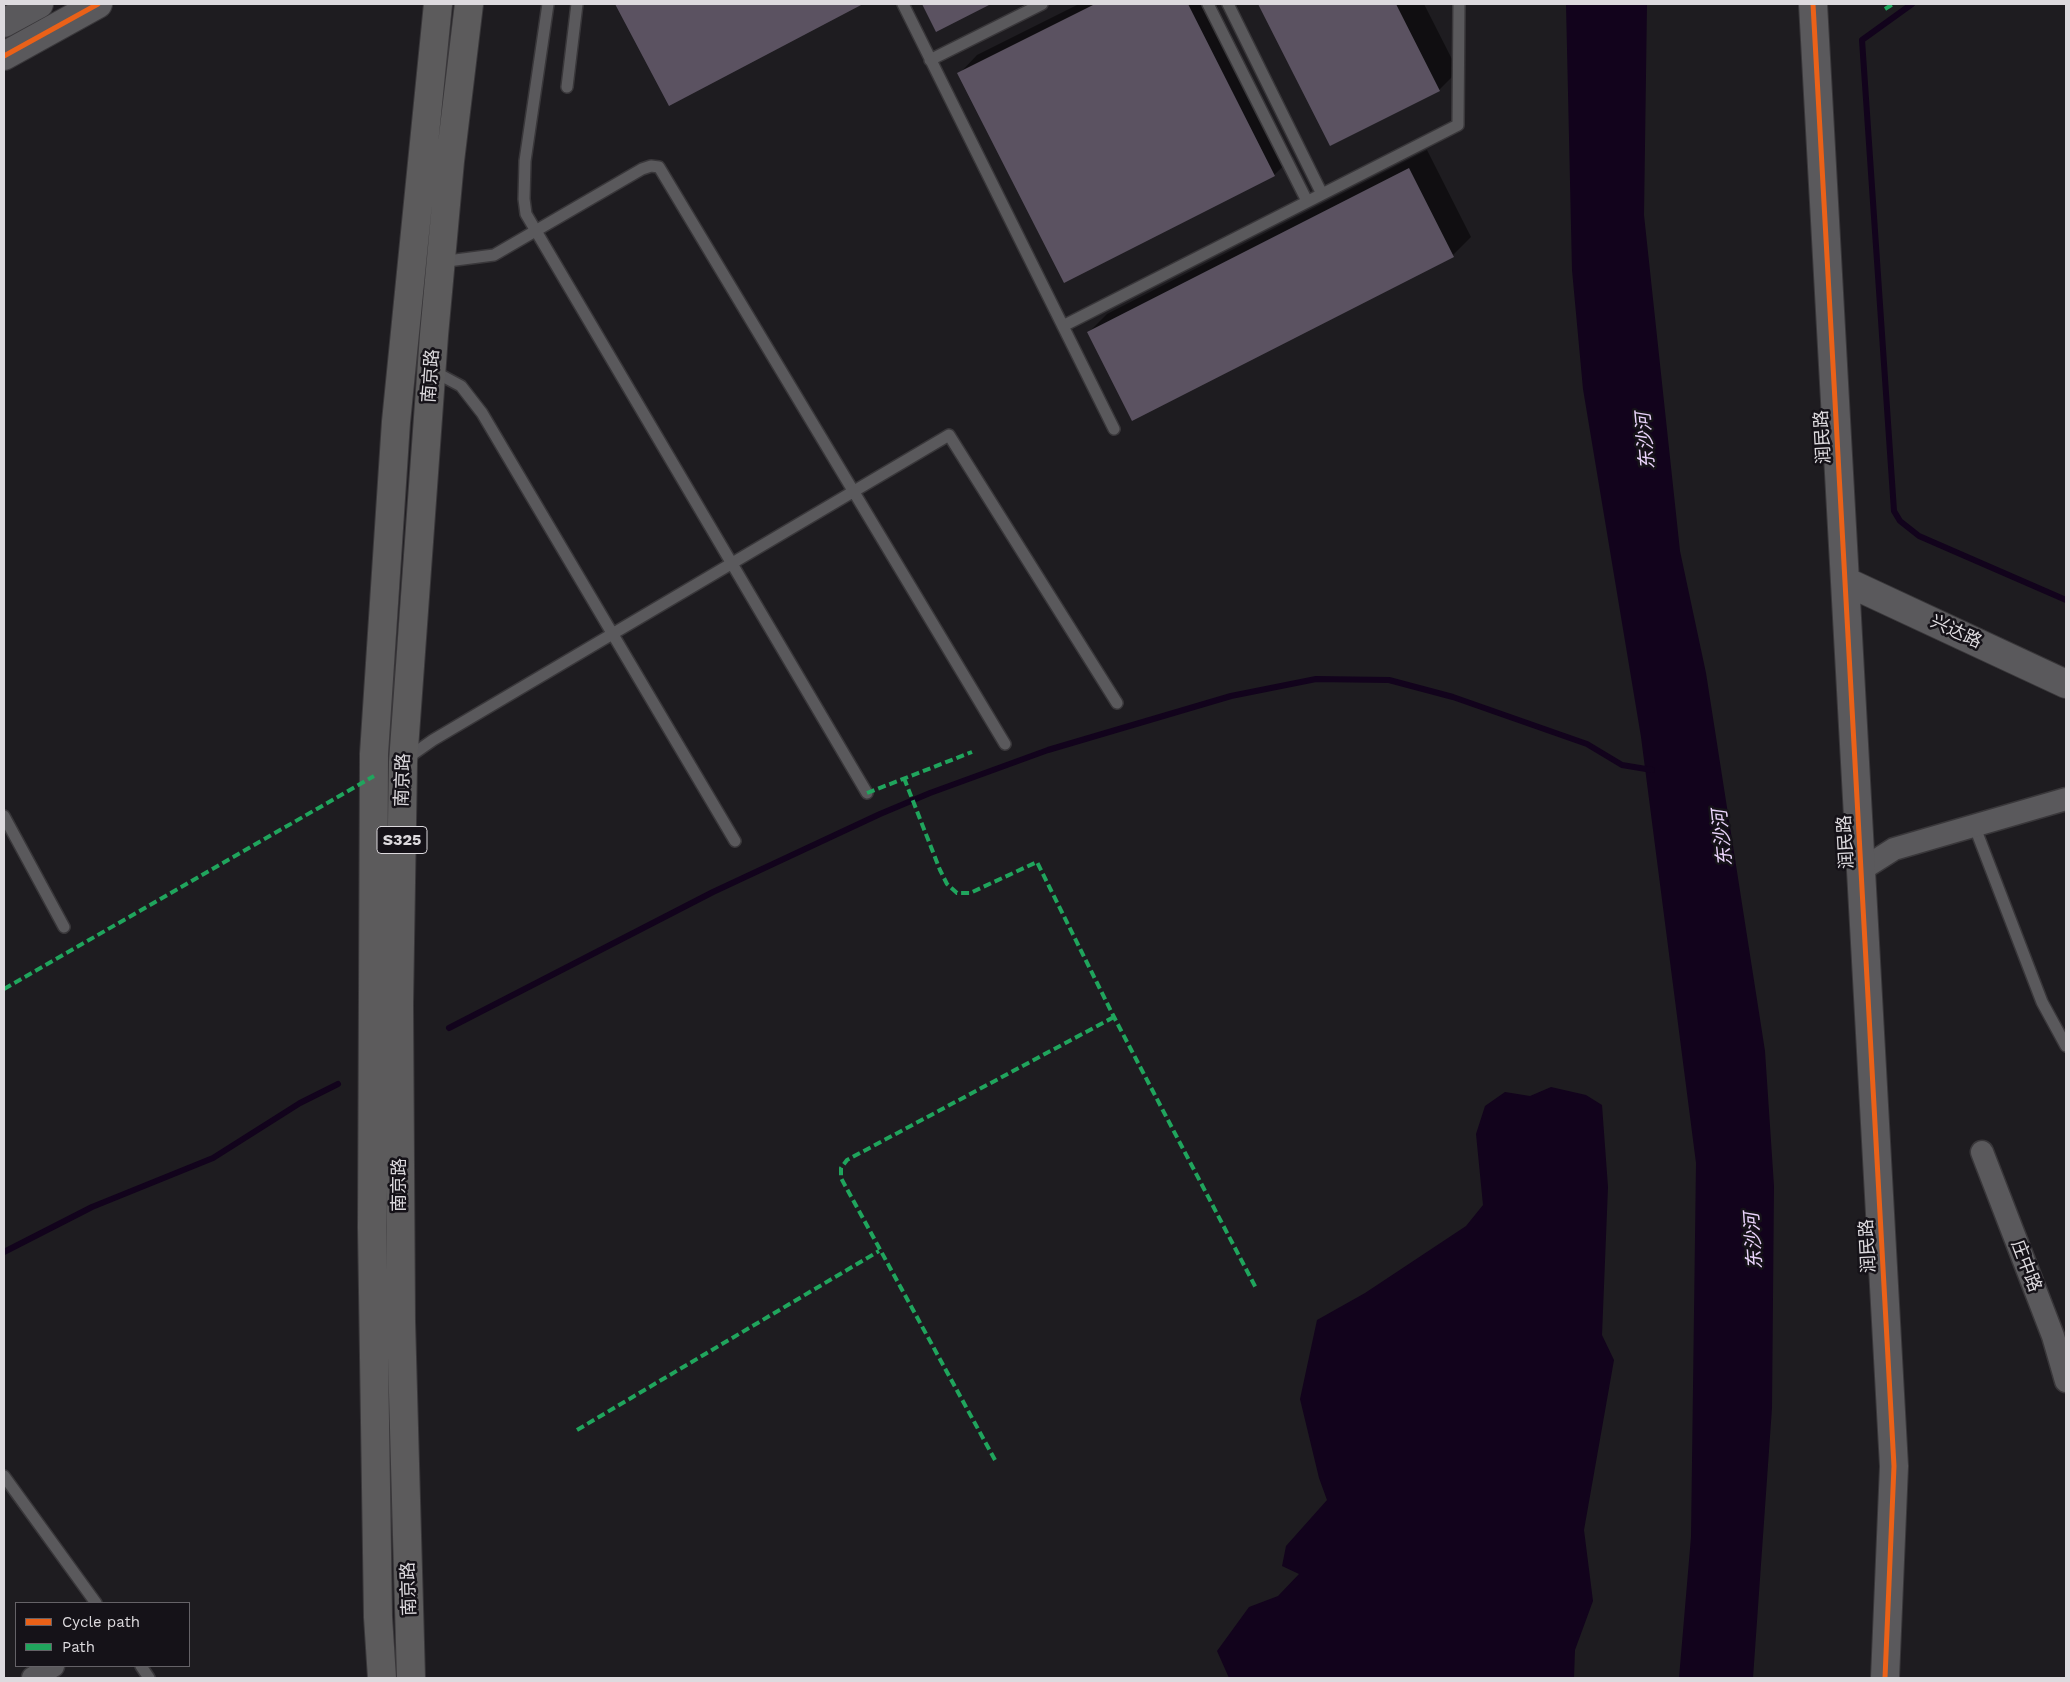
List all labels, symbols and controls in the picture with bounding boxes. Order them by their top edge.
street label: 南京路 [418,348,444,404]
street label: 润民路 [1811,409,1835,465]
water label: 东沙河 [1632,412,1660,470]
street label: 兴达路 [1927,611,1985,653]
street label: 南京路 [391,753,415,807]
water label: 东沙河 [1709,808,1737,868]
street label: 润民路 [1834,814,1858,870]
road number: S325 [377,826,427,854]
street label: 南京路 [389,1158,411,1212]
water label: 东沙河 [1741,1212,1767,1270]
street label: 润民路 [1856,1218,1880,1274]
street label: 庄中路 [2006,1237,2046,1295]
street label: 南京路 [397,1562,421,1616]
legend [15,1602,190,1667]
text: Cycle path [62,1613,140,1631]
text: Path [62,1638,95,1656]

